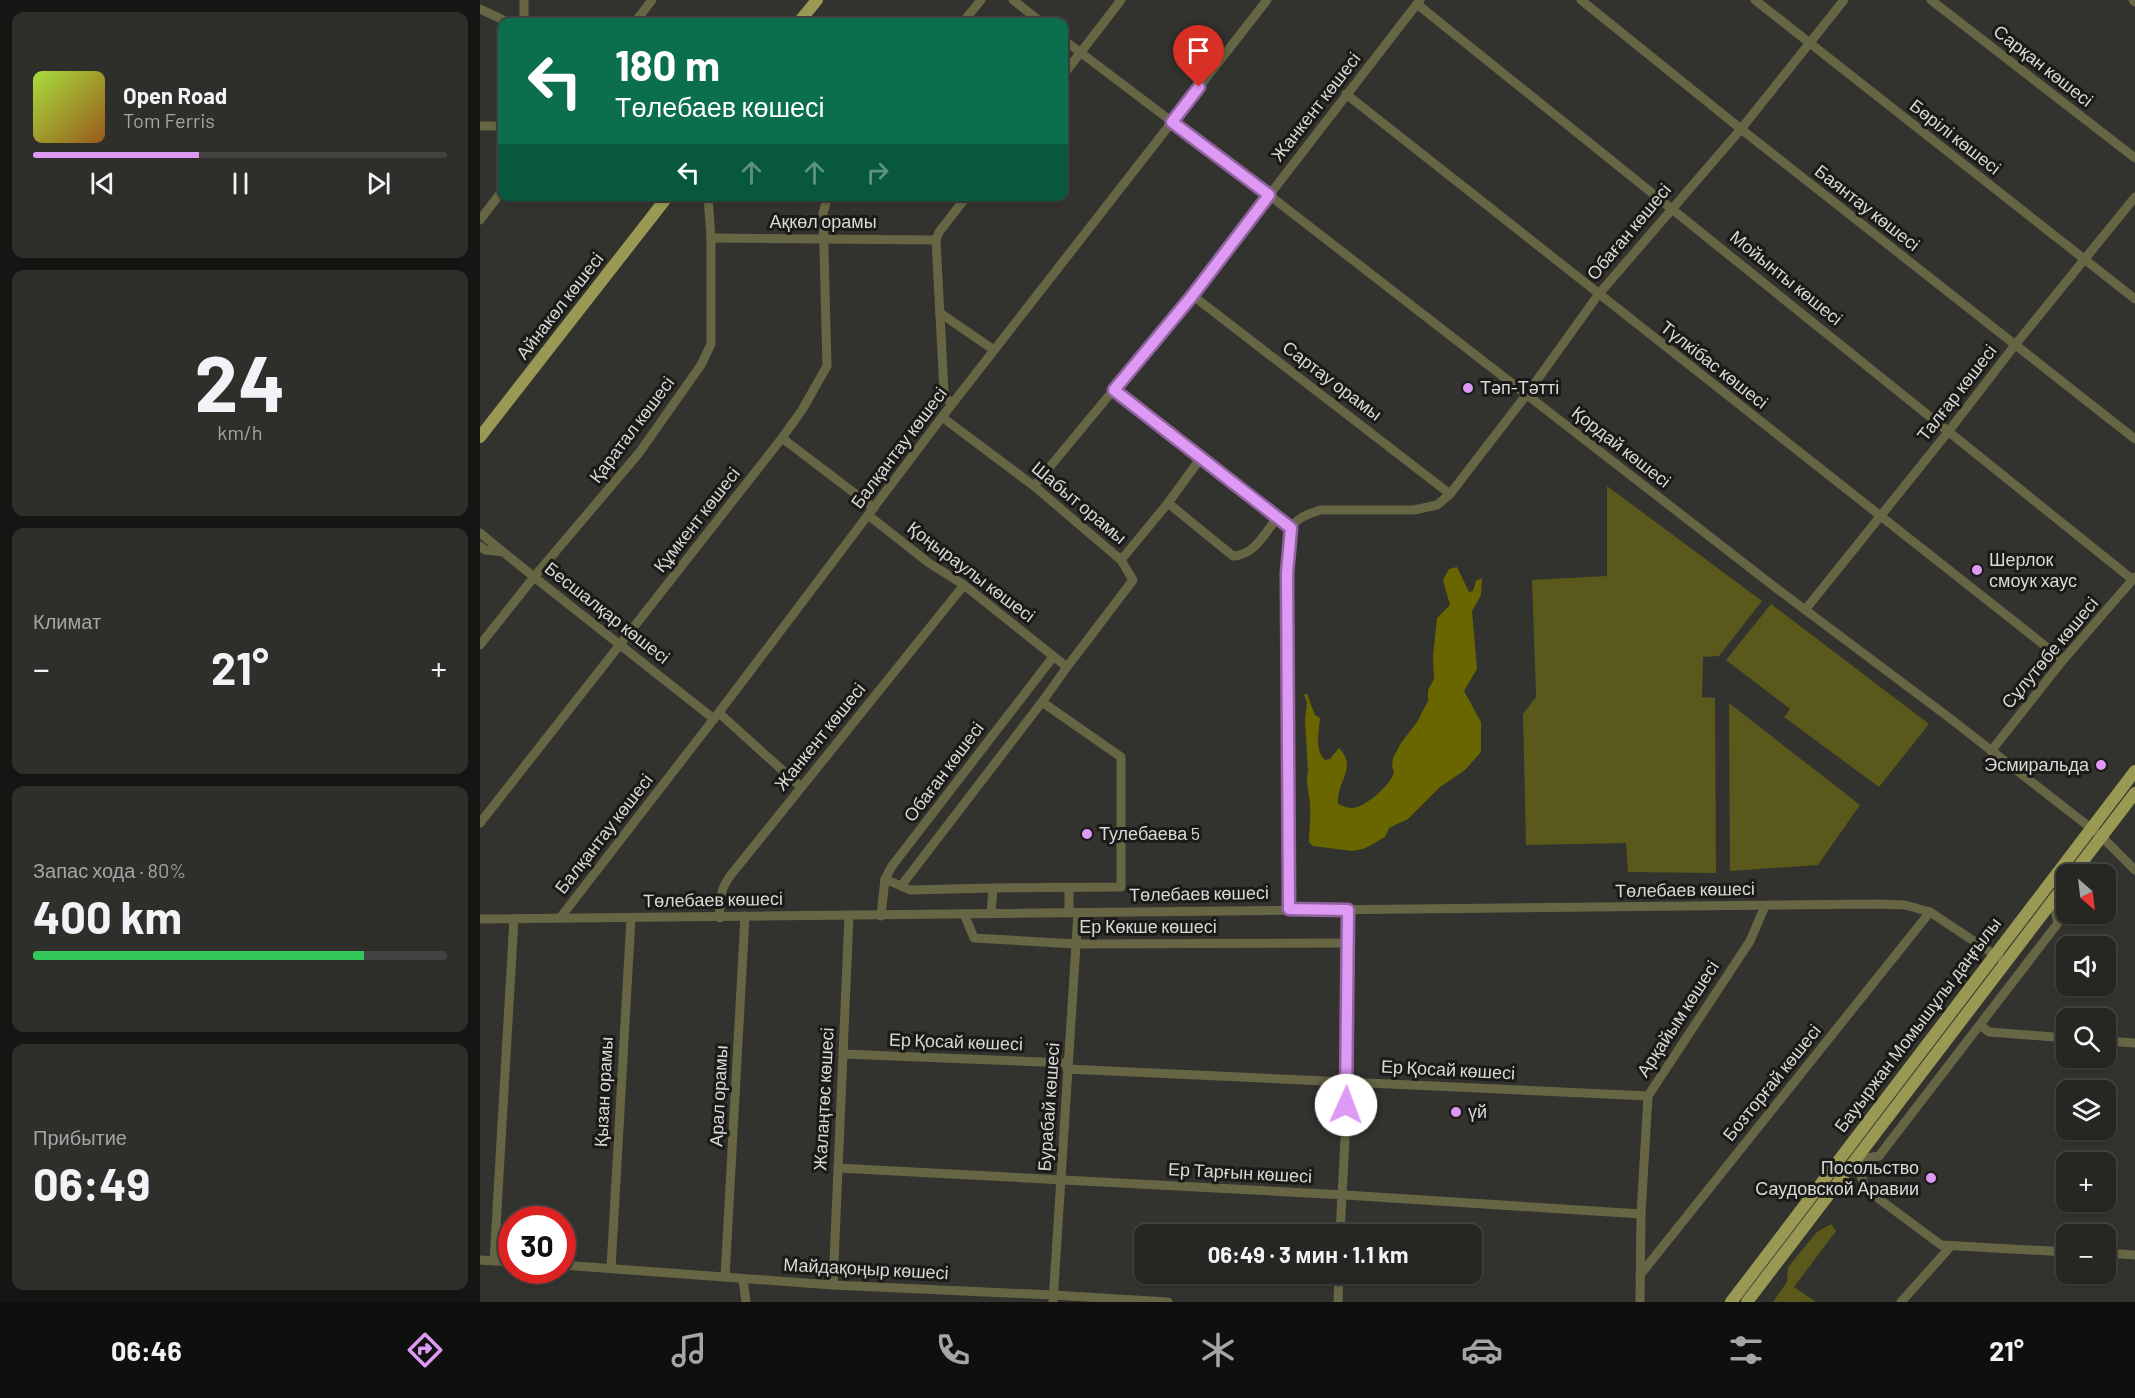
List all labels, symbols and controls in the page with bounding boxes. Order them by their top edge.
street label: Сарқан көшесі [1990,20,2098,111]
pin [1173,25,1224,87]
icon: arrive [1182,34,1215,67]
text: 180 m [615,39,720,89]
icon: left [516,42,594,120]
street label: Жанкент көшесі [1266,48,1365,165]
text: Open Road [123,82,227,108]
text: Төлебаев көшесі [615,90,825,122]
street label: Бөрілі көшесі [1906,94,2005,179]
text: Tom Ferris [123,108,215,132]
icon: left [672,156,705,189]
icon: ahead [735,156,768,189]
icon: ahead [798,156,831,189]
icon: right [861,156,894,189]
street label: Баянтау көшесі [1811,159,1925,255]
icon: previous [86,167,119,200]
icon: pause [224,167,257,200]
icon: next [362,167,395,200]
street label: Обаған көшесі [1581,179,1675,284]
street label: Ақкөл орамы [769,210,877,232]
street label: Мойынты көшесі [1726,225,1847,329]
street label: Айнакөл көшесі [511,248,608,363]
street label: Түлкібас көшесі [1657,315,1773,413]
text: 24 [195,334,285,428]
street label: Сартау орамы [1279,336,1387,425]
street label: Талғар көшесі [1912,340,2001,445]
street label: Қаратал көшесі [584,372,678,487]
place label: Тәп-Тәтті [1480,376,1559,398]
marker: Тәп-Тәтті [1461,381,1475,395]
street label: Балқантау көшесі [845,382,951,512]
street label: Қордай көшесі [1568,401,1676,492]
text: km/h [217,420,263,444]
street label: Шабыт орамы [1028,456,1132,548]
street label: Құмкент көшесі [648,463,744,576]
street label: Қоңыраулы көшесі [903,516,1040,626]
place label: Шерлок смоук хаус [1989,548,2077,591]
street label: Бесшалқар көшесі [541,557,675,668]
marker: Шерлок смоук хаус [1970,563,1984,577]
street label: Сұлутөбе көшесі [1996,592,2102,713]
text: Климат [33,609,101,633]
text: 21° [211,640,269,694]
text: − [33,648,50,688]
text: + [431,648,447,688]
street label: Жанкент көшесі [769,678,869,795]
street label: Обаған көшесі [898,717,988,826]
place label: Эсмиральда [1984,753,2090,775]
marker: Эсмиральда [2094,758,2108,772]
street label: Балқантау көшесі [550,769,657,898]
place label: Тулебаева 5 [1099,822,1200,844]
marker: Тулебаева 5 [1080,827,1094,841]
text: Запас хода · 80% [33,858,186,882]
north arrow [2056,864,2116,924]
map controls [2056,864,2116,1284]
street label: Төлебаев көшесі [1615,877,1755,901]
street label: Төлебаев көшесі [1129,881,1269,905]
street label: Төлебаев көшесі [643,887,783,911]
text: 400 km [33,889,182,943]
street label: Бауыржан Момышұлы даңғылы [1829,913,2005,1136]
street label: Ер Көкше көшесі [1079,915,1217,937]
button: sound [2056,936,2116,996]
street label: Арқайым көшесі [1631,956,1723,1081]
button: search [2056,1008,2116,1068]
street label: Бозторғай көшесі [1718,1020,1825,1145]
street label: Жалаңтөс көшесі [808,1027,838,1171]
street label: Ер Қосай көшесі [889,1028,1023,1054]
street label: Қызан орамы [589,1036,617,1148]
street label: Бурабай көшесі [1033,1042,1063,1172]
street label: Арал орамы [704,1045,732,1147]
street label: Ер Қосай көшесі [1381,1055,1516,1083]
position arrow [1314,1073,1378,1137]
button: layers [2056,1080,2116,1140]
place label: үй [1468,1100,1487,1122]
marker: үй [1449,1105,1463,1119]
text: Прибытие [33,1125,127,1149]
button: + [2056,1152,2116,1212]
text: 06:49 [33,1156,150,1210]
place label: Посольство Саудовской Аравии [1755,1156,1919,1199]
street label: Ер Тарғын көшесі [1167,1157,1313,1187]
marker: Посольство Саудовской Аравии [1924,1171,1938,1185]
speed limit sign: 30 [498,1206,576,1284]
button: − [2056,1224,2116,1284]
text: 06:49 · 3 мин · 1.1 km [1208,1241,1408,1267]
street label: Майдақоңыр көшесі [783,1253,949,1283]
icon: directions [404,1329,446,1371]
icon: music [668,1329,710,1371]
icon: phone [932,1329,974,1371]
icon: climate [1197,1329,1239,1371]
icon: car [1461,1329,1503,1371]
icon: filters [1725,1329,1767,1371]
text: 06:46 [111,1334,182,1366]
text: 21° [1989,1334,2024,1366]

